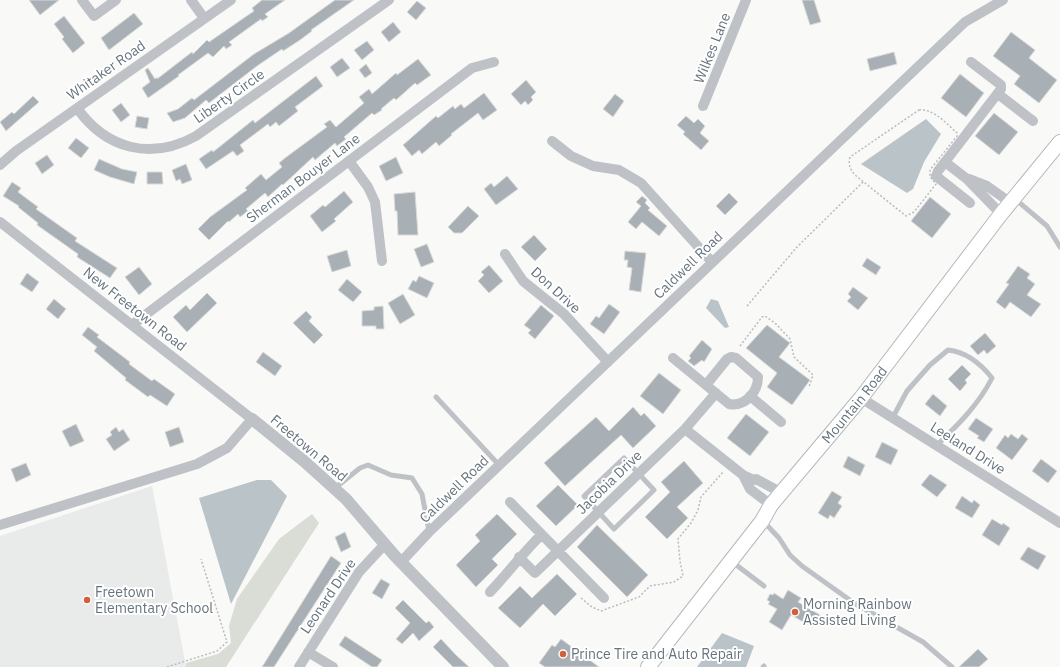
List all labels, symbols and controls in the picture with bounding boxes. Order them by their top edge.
street label: Wilkes Lane [690,10,734,86]
street label: Whitaker Road [63,36,149,104]
street label: Liberty Circle [190,65,268,127]
street label: Sherman Bouyer Lane [242,129,364,227]
street label: Caldwell Road [650,227,726,303]
street label: New Freetown Road [80,263,190,355]
street label: Don Drive [527,263,585,317]
street label: Mountain Road [818,362,891,447]
street label: Freetown Road [267,411,351,485]
street label: Leeland Drive [927,418,1009,478]
street label: Jacobia Drive [572,446,646,518]
street label: Caldwell Road [416,451,492,527]
street label: Leonard Drive [296,555,360,637]
place label: Freetown Elementary School [95,583,213,617]
marker: Freetown Elementary School [82,595,92,605]
place label: Morning Rainbow Assisted Living [803,595,912,629]
marker: Morning Rainbow Assisted Living [790,607,800,617]
place label: Prince Tire and Auto Repair [571,645,742,663]
marker: Prince Tire and Auto Repair [558,649,568,659]

